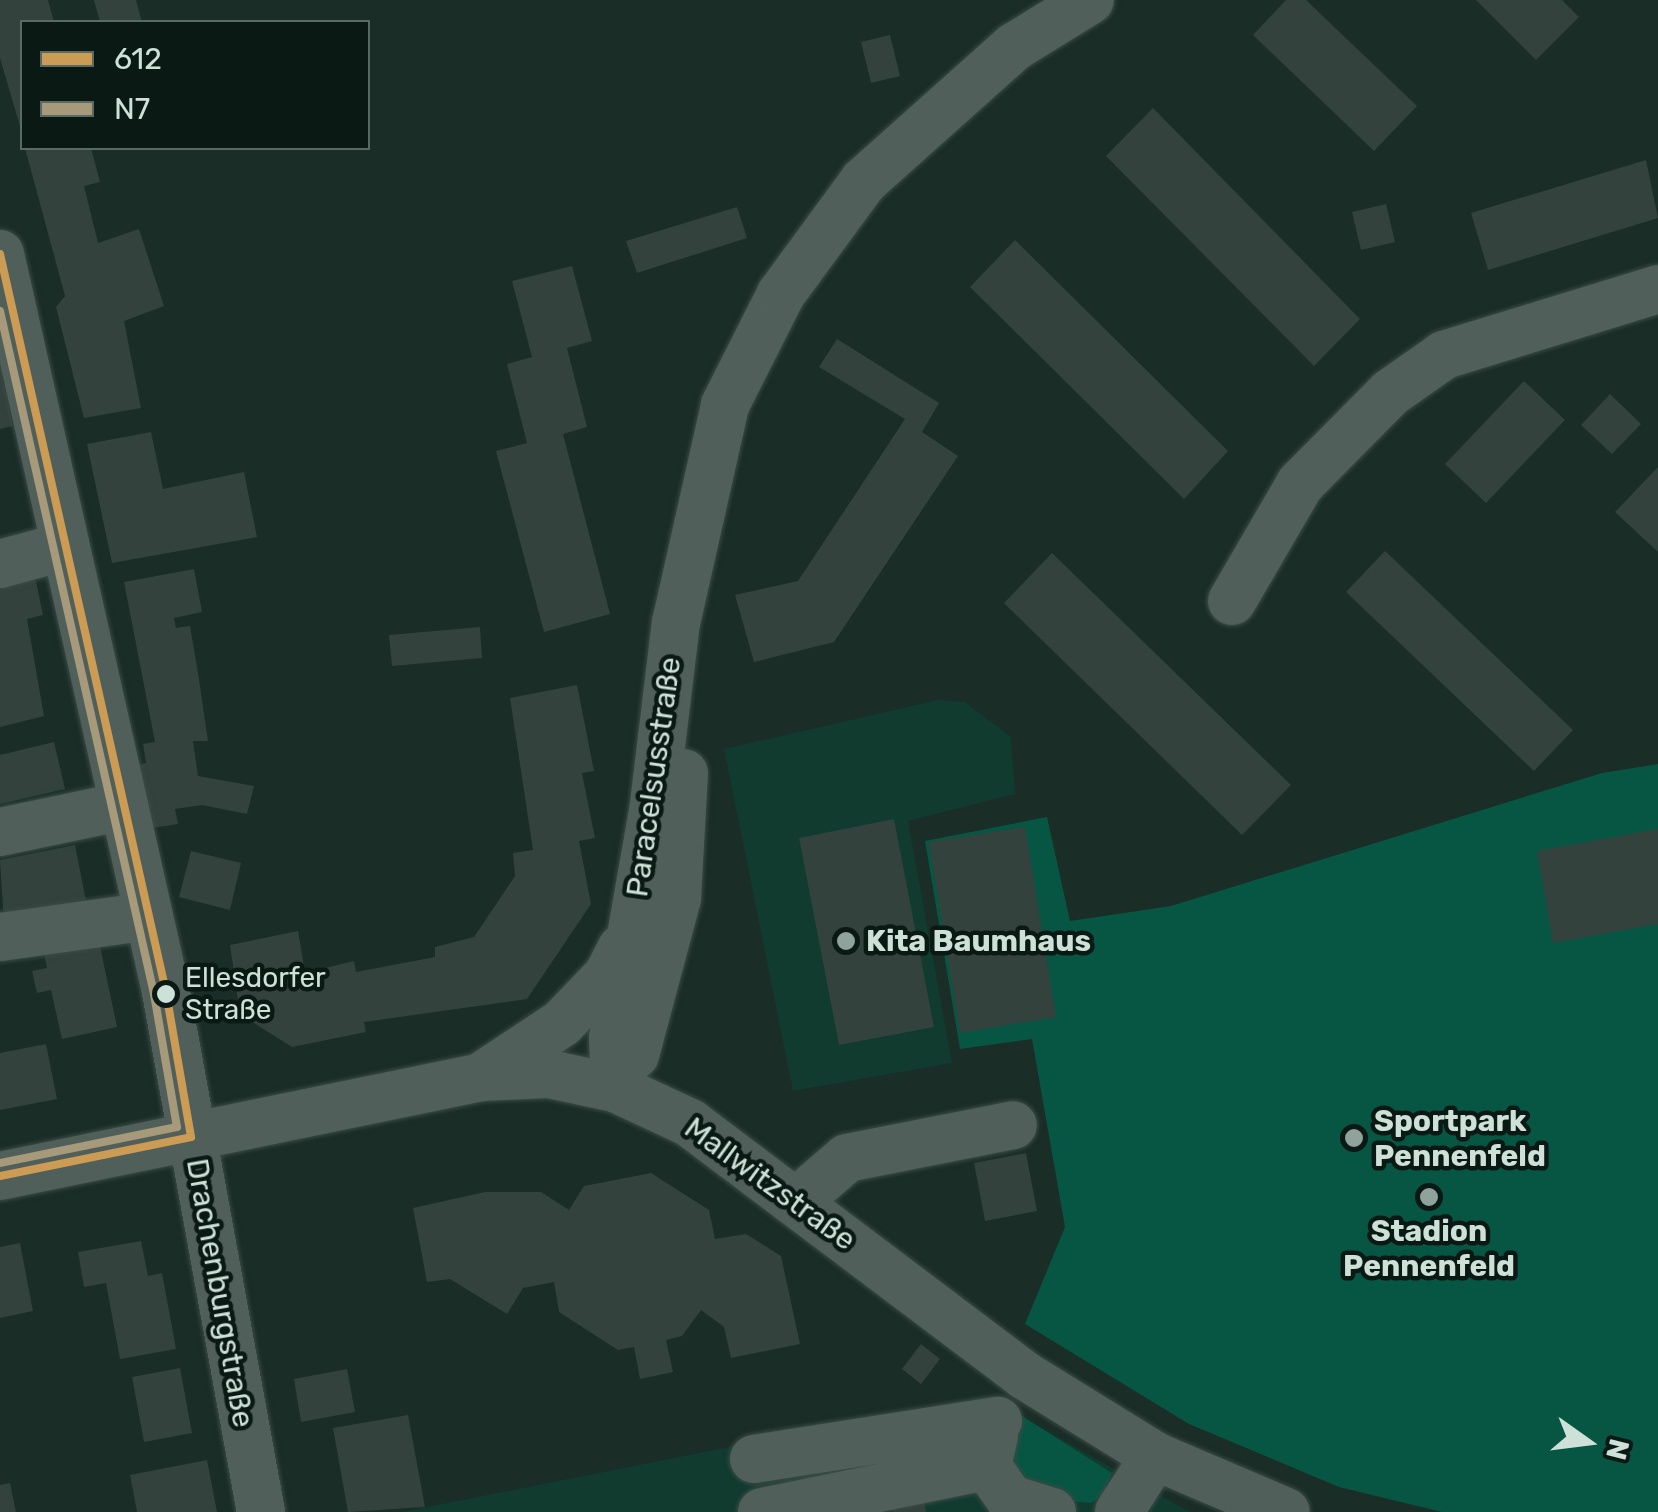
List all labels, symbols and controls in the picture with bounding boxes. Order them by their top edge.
legend [20,20,370,150]
text: 612 [114,41,162,77]
text: N7 [114,91,150,127]
street label: Paracelsusstraße [619,655,689,899]
place label: Kita Baumhaus [866,923,1091,959]
marker: Kita Baumhaus [835,930,857,952]
place label: Ellesdorfer Straße [185,961,326,1027]
marker: Ellesdorfer Straße [156,984,176,1004]
place label: Sportpark Pennenfeld [1374,1103,1546,1174]
street label: Mallwitzstraße [678,1110,862,1258]
marker: Sportpark Pennenfeld [1343,1127,1365,1149]
street label: Drachenburgstraße [179,1156,261,1430]
marker: Stadion Pennenfeld [1418,1186,1440,1208]
place label: Stadion Pennenfeld [1343,1213,1515,1284]
north arrow [1538,1392,1638,1492]
text: N [1599,1436,1636,1463]

